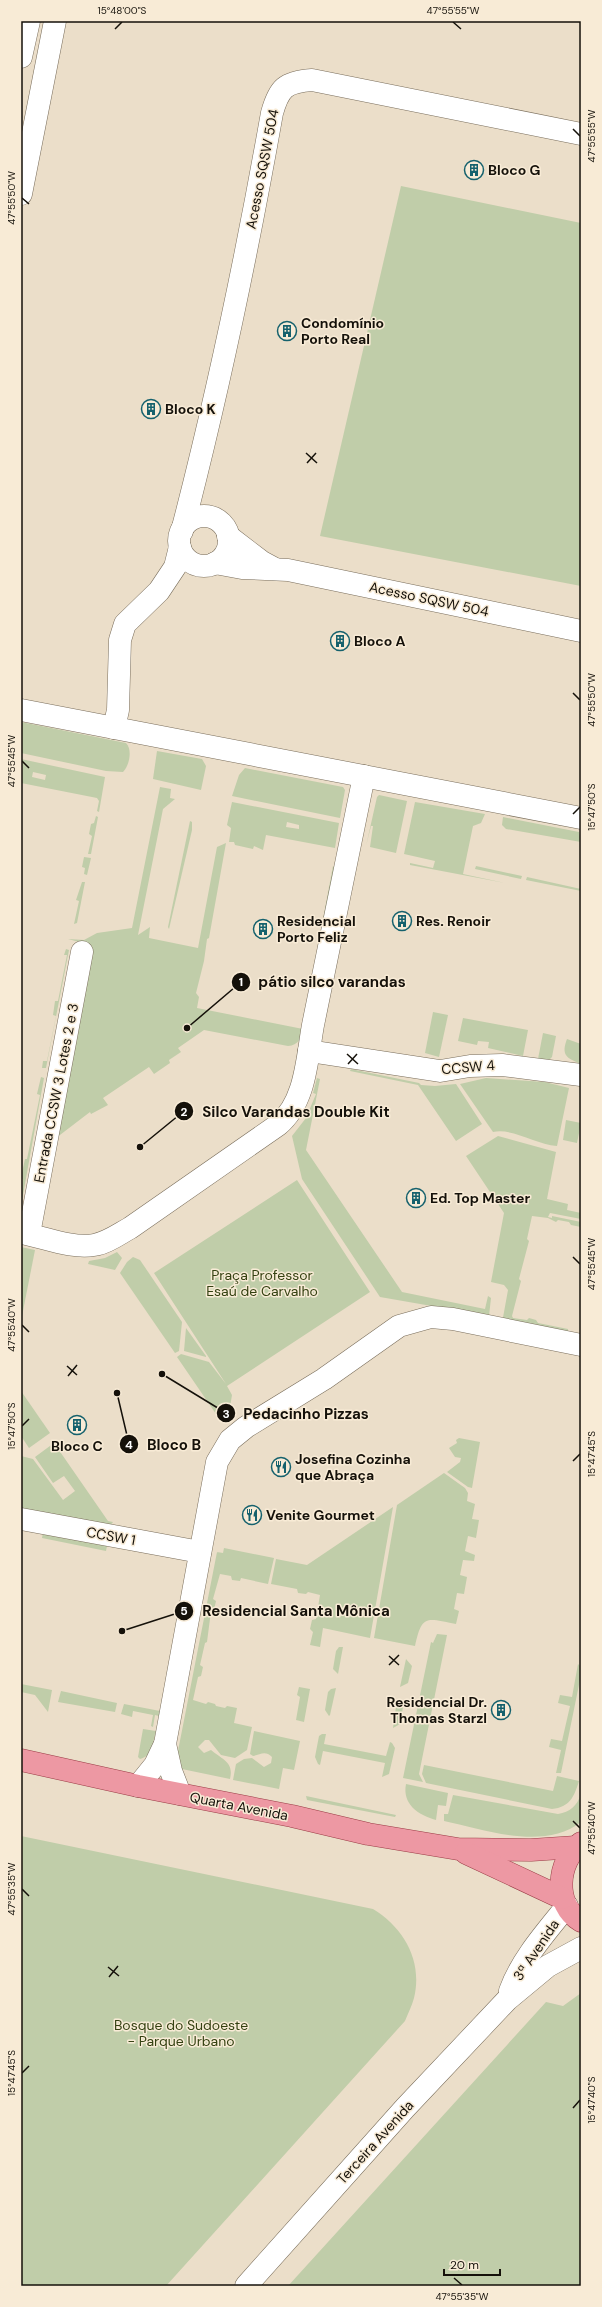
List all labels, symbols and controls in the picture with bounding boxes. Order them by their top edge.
text: 15°48'00"S [98,4,147,17]
text: 47°55'55"W [427,4,480,17]
street label: Acesso SQSW 504 [242,107,283,230]
text: 47°55'55"W [585,109,598,162]
building icon: Bloco G [463,159,485,181]
place label: Bloco G [488,161,541,179]
text: 47°55'50"W [5,171,18,225]
place label: Condomínio Porto Real [301,314,384,348]
building icon: Condomínio Porto Real [276,320,298,342]
building icon: Bloco K [140,398,162,420]
place label: Bloco K [165,400,216,418]
street label: Acesso SQSW 504 [368,578,491,621]
building icon: Bloco A [329,630,351,652]
place label: Bloco A [354,632,406,650]
text: 47°55'50"W [585,673,598,727]
text: 47°55'45"W [5,734,18,787]
text: 15°47'50"S [585,783,598,831]
building icon: Res. Renoir [391,910,413,932]
place label: Residencial Porto Feliz [277,912,356,946]
place label: Res. Renoir [416,912,491,930]
building icon: Residencial Porto Feliz [252,918,274,940]
callout: pátio silco varandas [231,969,414,996]
text: pátio silco varandas [258,972,406,992]
text: 1 [239,974,243,990]
street label: Entrada CCSW 3 Lotes 2 e 3 [30,1002,82,1184]
street label: CCSW 4 [440,1056,496,1078]
callout: Silco Varandas Double Kit [174,1098,398,1125]
text: Silco Varandas Double Kit [202,1102,390,1122]
text: 2 [181,1104,188,1120]
building icon: Ed. Top Master [405,1187,427,1209]
place label: Ed. Top Master [430,1189,530,1207]
text: 47°55'45"W [585,1237,598,1290]
park label: Praça Professor Esaú de Carvalho [206,1266,318,1300]
text: 47°55'40"W [5,1298,18,1352]
callout: Pedacinho Pizzas [216,1400,377,1427]
text: 15°47'50"S [5,1402,18,1450]
text: Pedacinho Pizzas [243,1404,369,1424]
text: 3 [222,1406,230,1422]
building icon: Bloco C [66,1414,88,1436]
callout: Bloco B [119,1431,209,1458]
text: 15°47'45"S [585,1431,598,1477]
text: Bloco B [147,1435,201,1455]
place label: Bloco C [51,1437,103,1455]
text: 4 [125,1437,133,1453]
place label: Josefina Cozinha que Abraça [295,1450,411,1484]
restaurant icon: Josefina Cozinha que Abraça [270,1456,292,1478]
restaurant icon: Venite Gourmet [241,1504,263,1526]
place label: Venite Gourmet [266,1506,375,1524]
street label: CCSW 1 [85,1523,137,1549]
callout: Residencial Santa Mônica [174,1597,397,1624]
text: Residencial Santa Mônica [202,1601,390,1621]
text: 5 [180,1603,188,1619]
place label: Residencial Dr. Thomas Starzl [386,1693,487,1727]
building icon: Residencial Dr. Thomas Starzl [490,1699,512,1721]
street label: Quarta Avenida [188,1788,290,1824]
text: 47°55'40"W [585,1801,598,1855]
text: 47°55'35"W [5,1862,18,1915]
street label: 3ª Avenida [509,1916,563,1984]
park label: Bosque do Sudoeste - Parque Urbano [114,2016,248,2050]
text: 15°47'45"S [5,2050,18,2096]
text: 15°47'40"S [585,2076,598,2124]
street label: Terceira Avenida [333,2096,417,2188]
scale bar [444,2251,500,2277]
text: 20 m [450,2257,479,2273]
text: 47°55'35"W [436,2290,489,2303]

